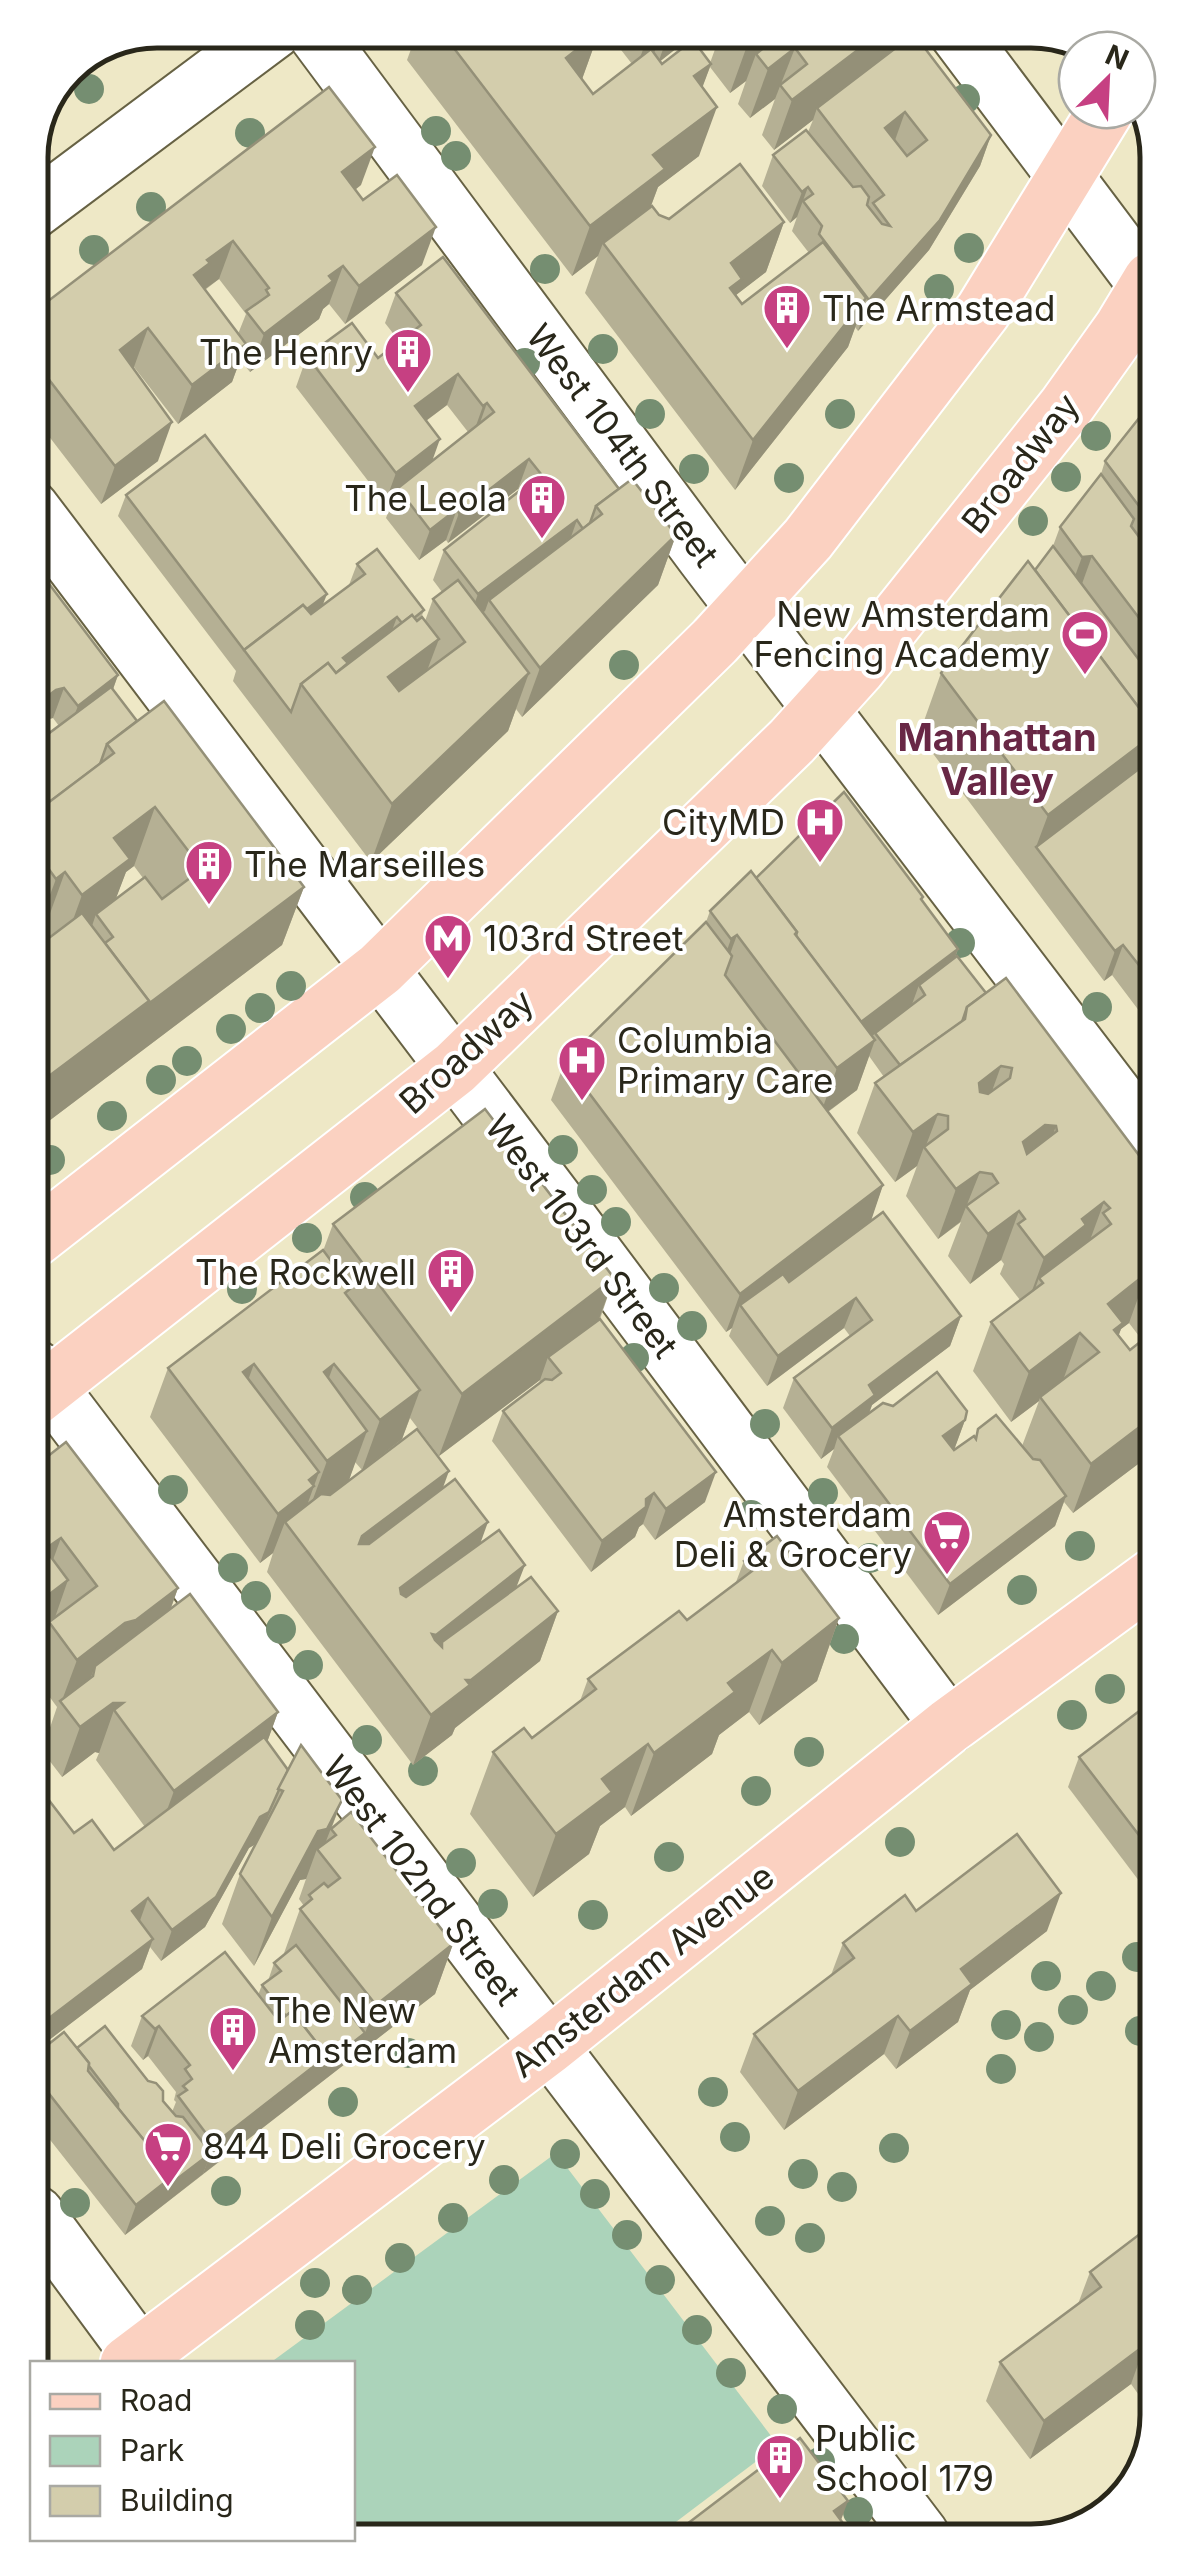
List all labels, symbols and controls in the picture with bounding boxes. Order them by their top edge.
north arrow [1057,30,1157,130]
text: N [1101,37,1134,77]
building icon: The Armstead [761,282,813,350]
place label: The Armstead [822,287,1055,329]
street label: West 104th Street [518,316,728,574]
building icon: The Henry [382,326,434,394]
place label: The Henry [199,331,373,373]
street label: Broadway [953,385,1087,541]
building icon: The Leola [516,472,568,540]
place label: The Leola [344,477,507,519]
place label: New Amsterdam Fencing Academy [753,593,1050,675]
sports icon: New Amsterdam Fencing Academy [1059,608,1111,676]
district label: Manhattan Valley [897,714,1097,804]
hospital icon: CityMD [794,796,846,864]
place label: CityMD [662,801,785,843]
building icon: The Marseilles [183,838,235,906]
place label: The Marseilles [244,843,485,885]
metro station icon: 103rd Street [422,912,474,980]
place label: 103rd Street [483,917,684,959]
street label: Broadway [390,980,542,1122]
place label: Columbia Primary Care [617,1019,833,1101]
hospital icon: Columbia Primary Care [556,1034,608,1102]
street label: West 103rd Street [477,1106,687,1366]
building icon: The Rockwell [425,1246,477,1314]
place label: The Rockwell [195,1251,416,1293]
place label: Amsterdam Deli & Grocery [674,1493,912,1575]
supermarket icon: Amsterdam Deli & Grocery [921,1508,973,1576]
street label: West 102nd Street [315,1747,529,2013]
street label: Amsterdam Avenue [502,1854,782,2086]
place label: The New Amsterdam [268,1989,457,2071]
building icon: The New Amsterdam [207,2004,259,2072]
supermarket icon: 844 Deli Grocery [142,2120,194,2188]
place label: 844 Deli Grocery [203,2125,486,2167]
legend [30,2361,355,2541]
text: Road [120,2382,192,2418]
place label: Public School 179 [815,2417,994,2499]
text: Park [120,2432,185,2468]
building icon: Public School 179 [754,2432,806,2500]
text: Building [120,2482,234,2518]

